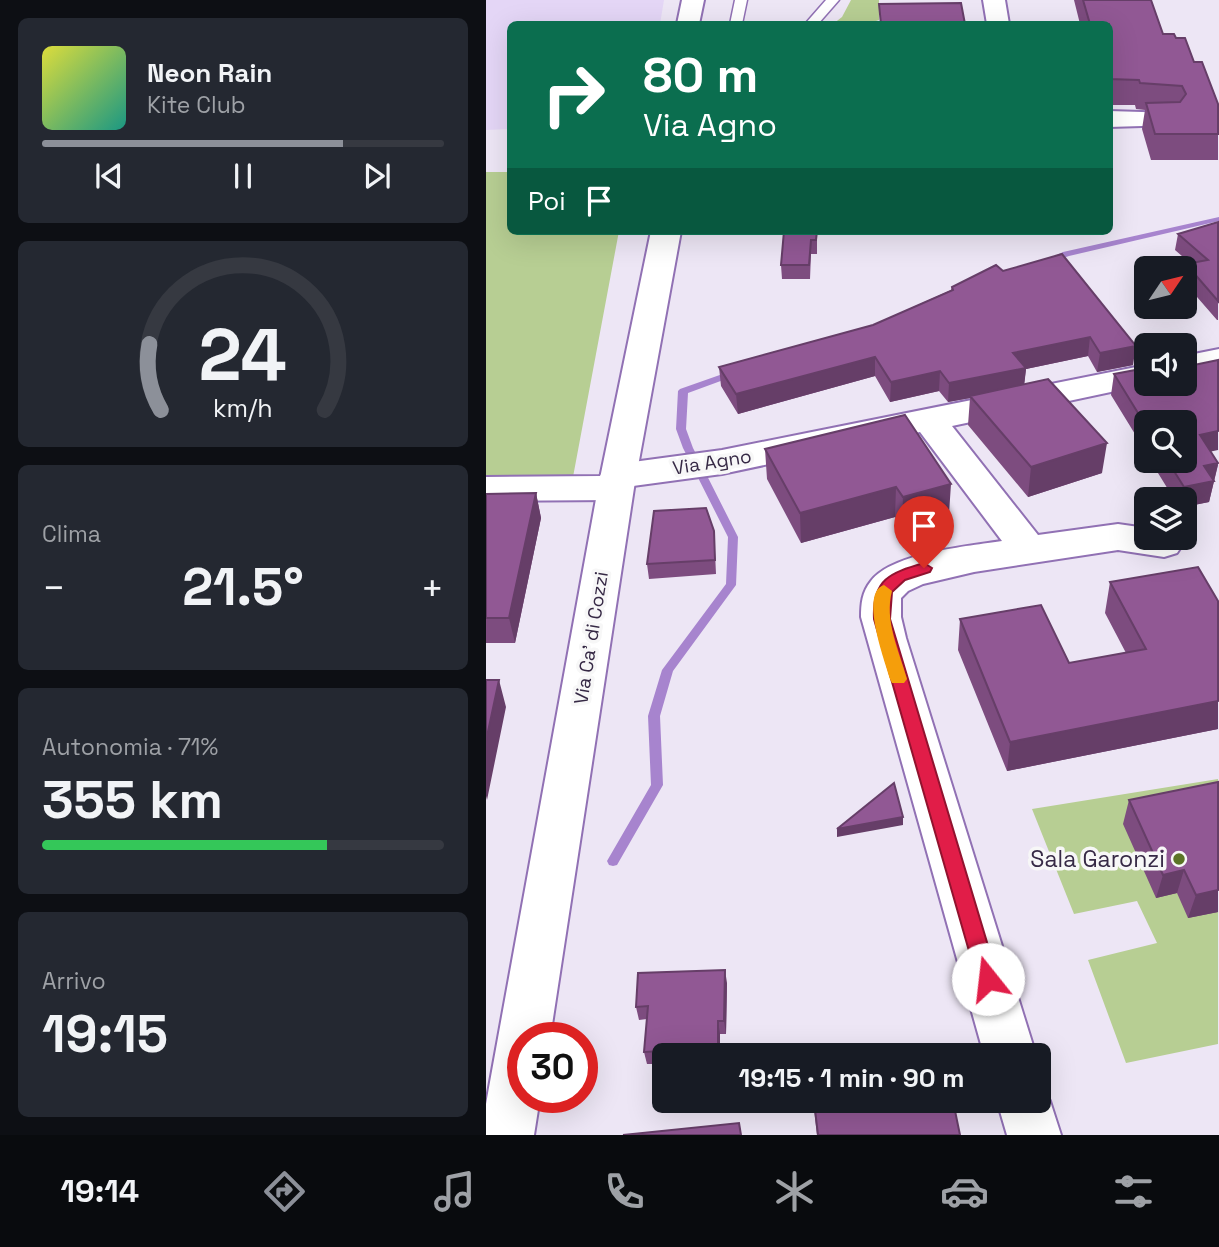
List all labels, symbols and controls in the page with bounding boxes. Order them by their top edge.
text: 80 m [643,44,758,106]
icon: right [528,49,619,140]
text: Neon Rain [147,56,272,90]
text: Kite Club [147,90,246,120]
text: Via Agno [643,105,777,145]
icon: previous [90,157,128,195]
icon: pause [224,157,262,195]
icon: next [358,157,396,195]
icon: arrive [580,182,618,220]
text: Poi [528,184,566,218]
north arrow [1134,256,1196,318]
map controls [1134,256,1197,550]
text: 24 [199,309,287,402]
button: sound [1134,333,1197,396]
text: km/h [213,392,273,424]
button: search [1134,410,1197,473]
street label: Via Agno [671,443,753,481]
button: layers [1134,487,1197,550]
pin [894,496,954,568]
icon: arrive [905,507,943,545]
text: Clima [42,519,101,549]
text: 21.5° [182,554,304,620]
text: − [42,564,66,612]
text: + [420,564,444,612]
street label: Via Ca' di Cozzi [568,570,614,706]
text: Autonomia · 71% [42,732,218,762]
text: 355 km [42,767,223,833]
place label: Sala Garonzi [1030,844,1165,874]
marker: Sala Garonzi [1171,851,1187,867]
position arrow [951,942,1025,1016]
text: Arrivo [42,966,106,996]
text: 19:15 [42,1001,168,1067]
speed limit sign: 30 [507,1022,598,1113]
text: 19:15 · 1 min · 90 m [739,1061,964,1095]
icon: directions [260,1167,309,1216]
icon: music [430,1167,479,1216]
icon: phone [600,1167,649,1216]
icon: climate [770,1167,819,1216]
icon: car [940,1167,989,1216]
icon: filters [1109,1167,1158,1216]
text: 19:14 [60,1171,139,1211]

